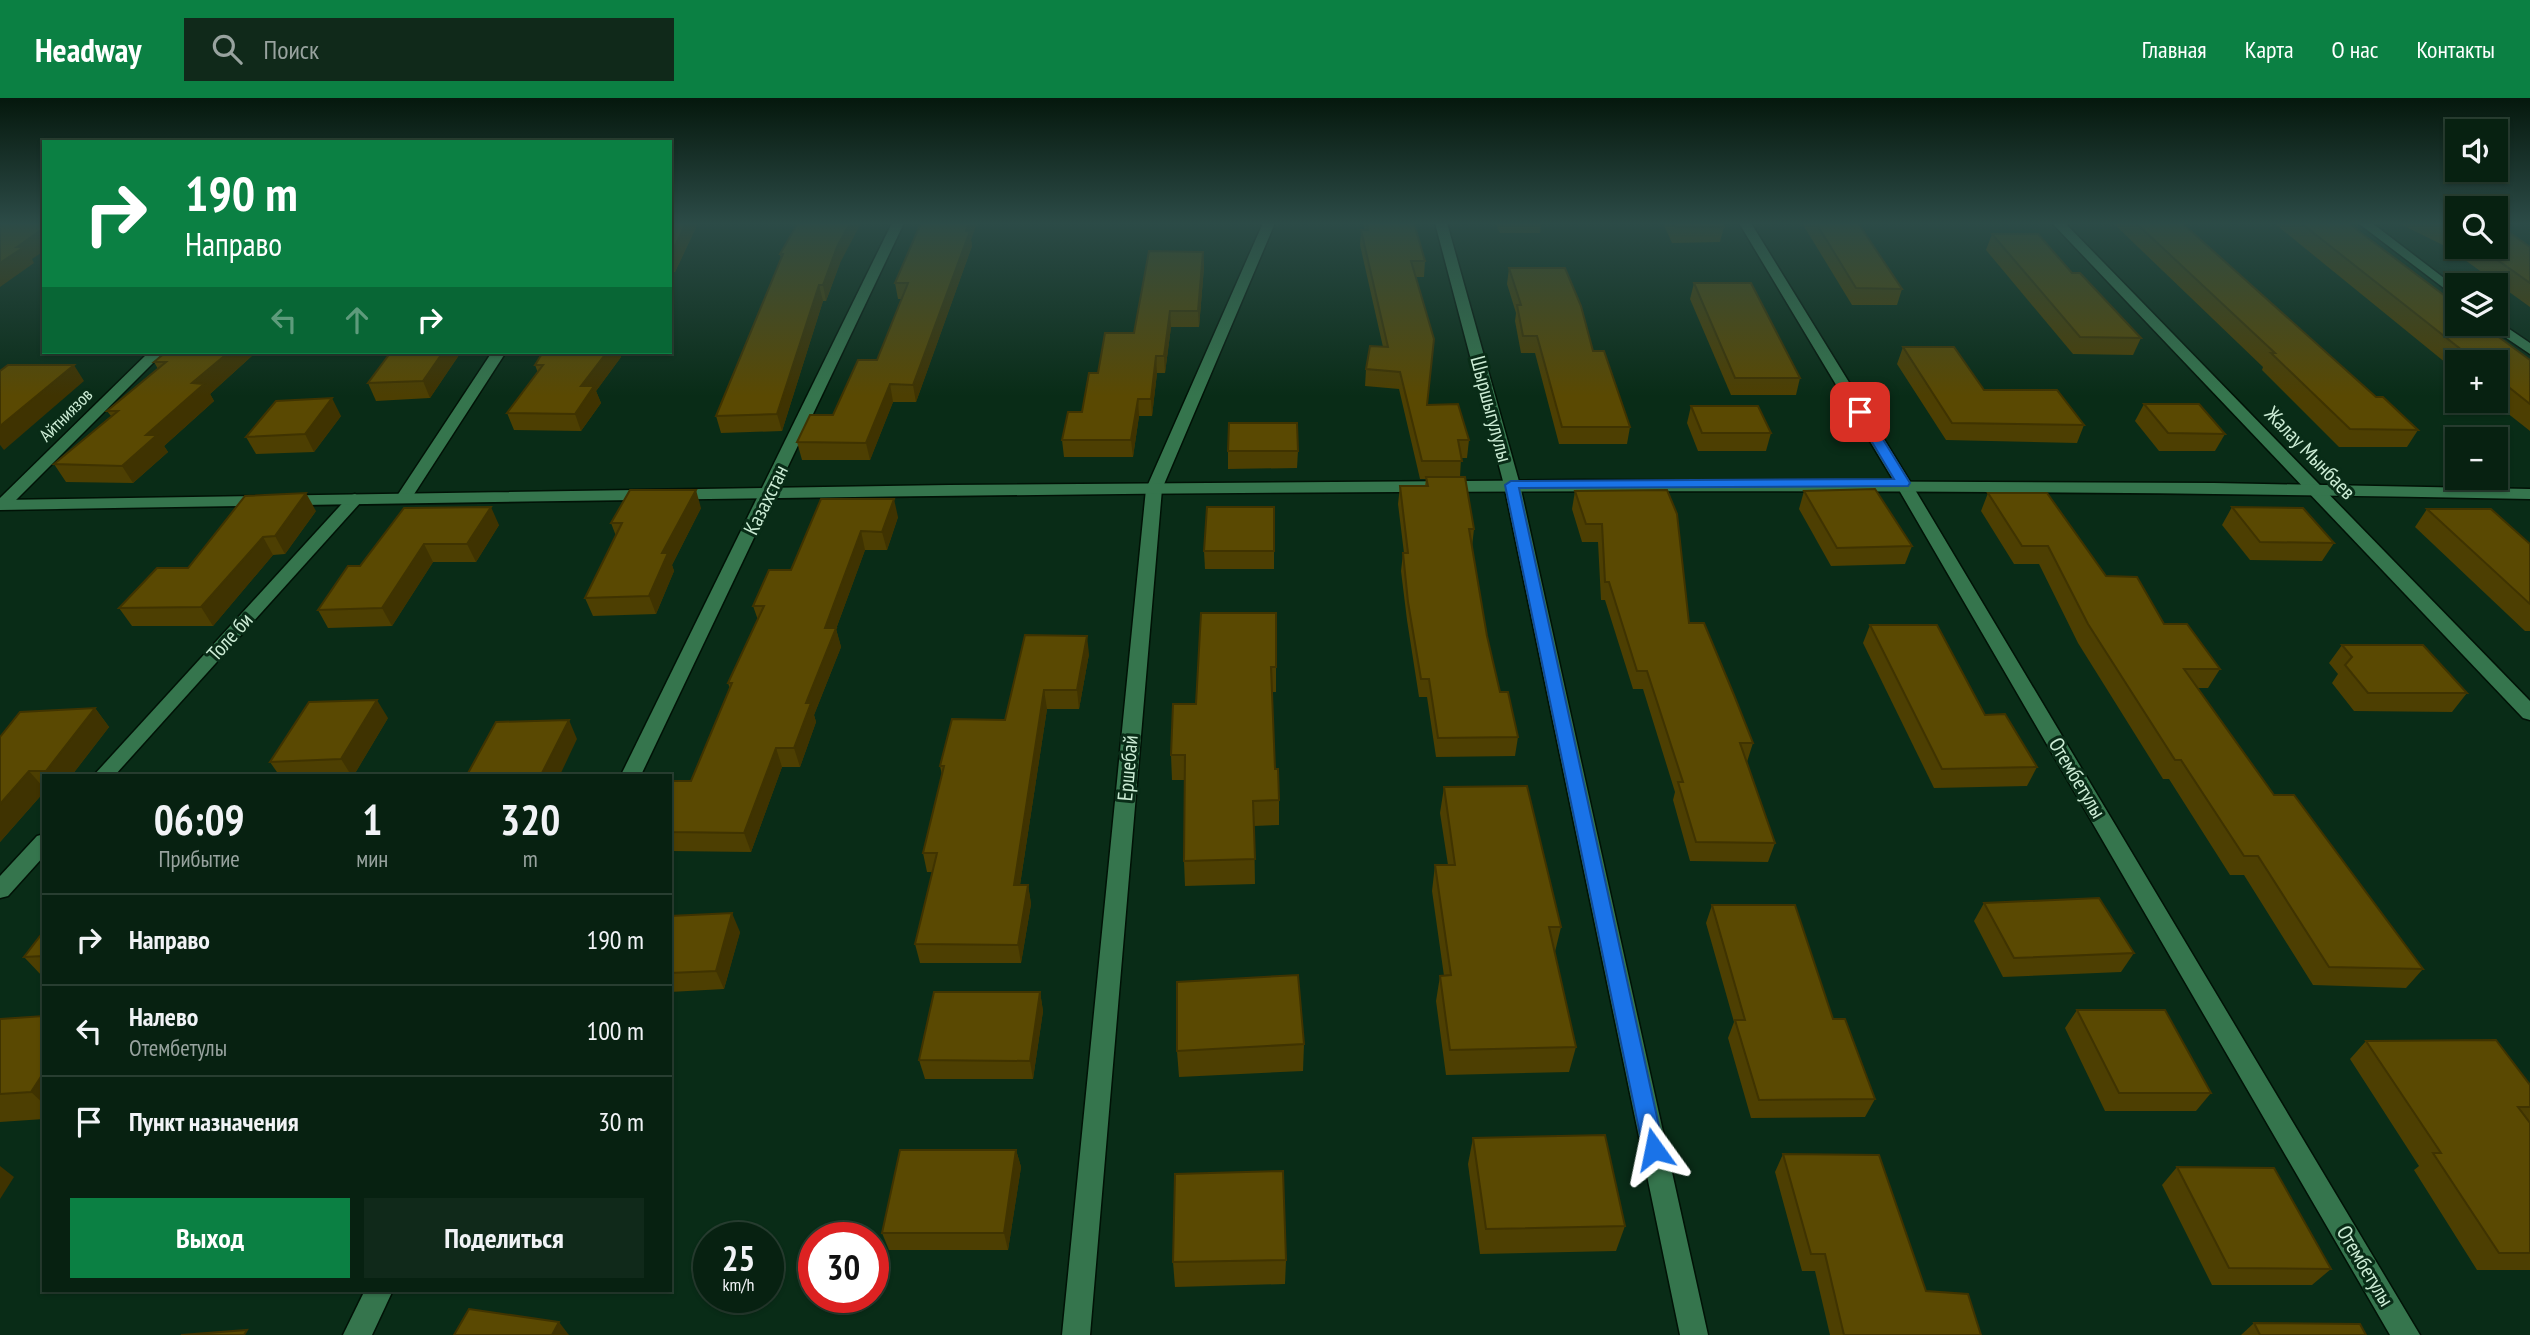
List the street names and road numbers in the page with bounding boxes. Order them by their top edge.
street label: Шыршыгулулы [1464,353,1519,465]
street label: Айтниязов [34,383,97,446]
street label: Жалау Мынбаев [2259,400,2361,505]
street label: Казахстан [737,460,794,539]
street label: Толе би [201,607,258,667]
street label: Отембетулы [2043,732,2112,823]
street label: Ершебай [1111,734,1144,802]
street label: Отембетулы [2331,1220,2400,1311]

